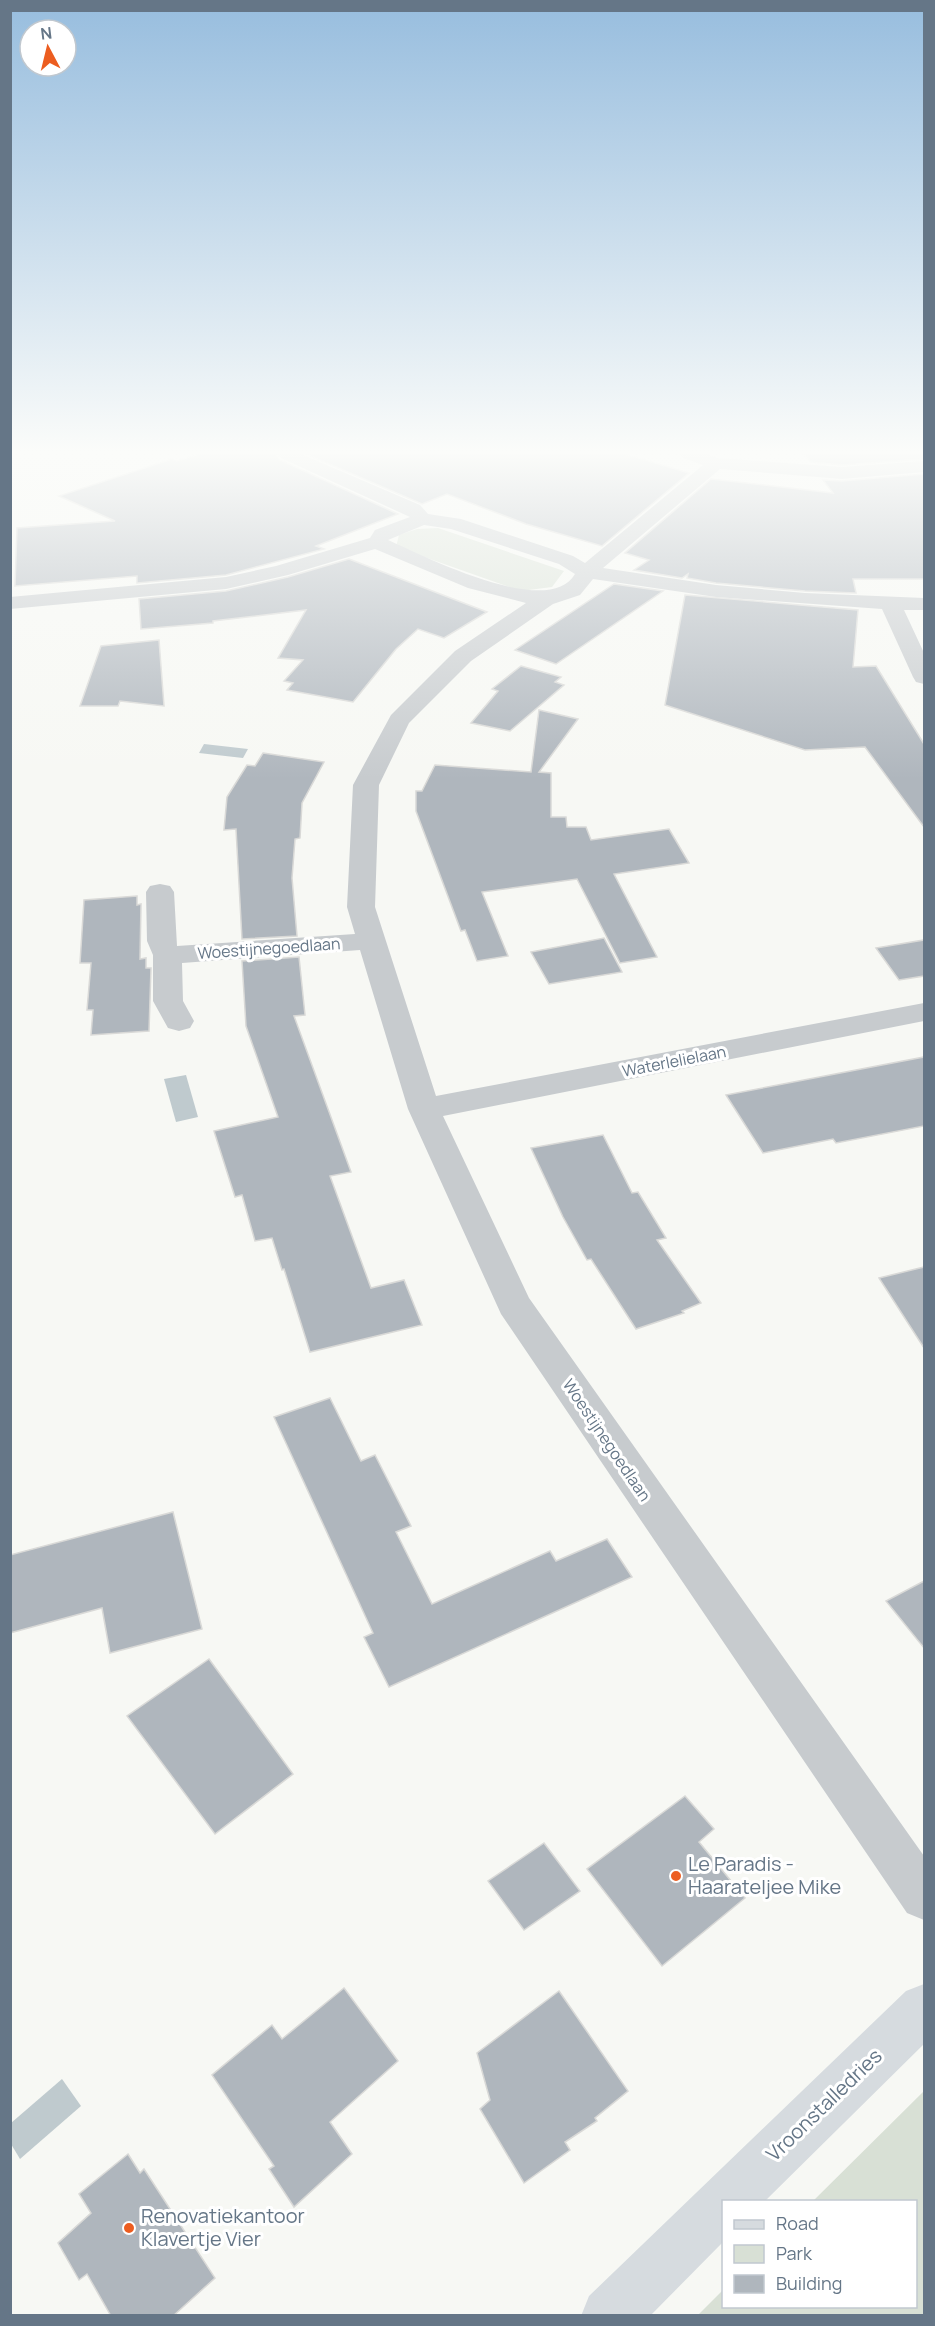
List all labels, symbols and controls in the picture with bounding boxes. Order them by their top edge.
north arrow [18,18,78,78]
text: N [39,21,53,45]
street label: Woestijnegoedlaan [197,932,341,964]
street label: Waterlelielaan [620,1040,728,1082]
street label: Woestijnegoedlaan [558,1375,656,1505]
place label: Le Paradis - Haarateljee Mike [688,1850,841,1900]
marker: Le Paradis - Haarateljee Mike [669,1869,683,1883]
street label: Vroonstalledries [760,2042,887,2167]
legend [722,2200,917,2308]
place label: Renovatiekantoor Klavertje Vier [141,2202,305,2252]
text: Road [776,2211,819,2235]
marker: Renovatiekantoor Klavertje Vier [122,2221,136,2235]
text: Park [776,2241,813,2265]
text: Building [776,2271,842,2295]

